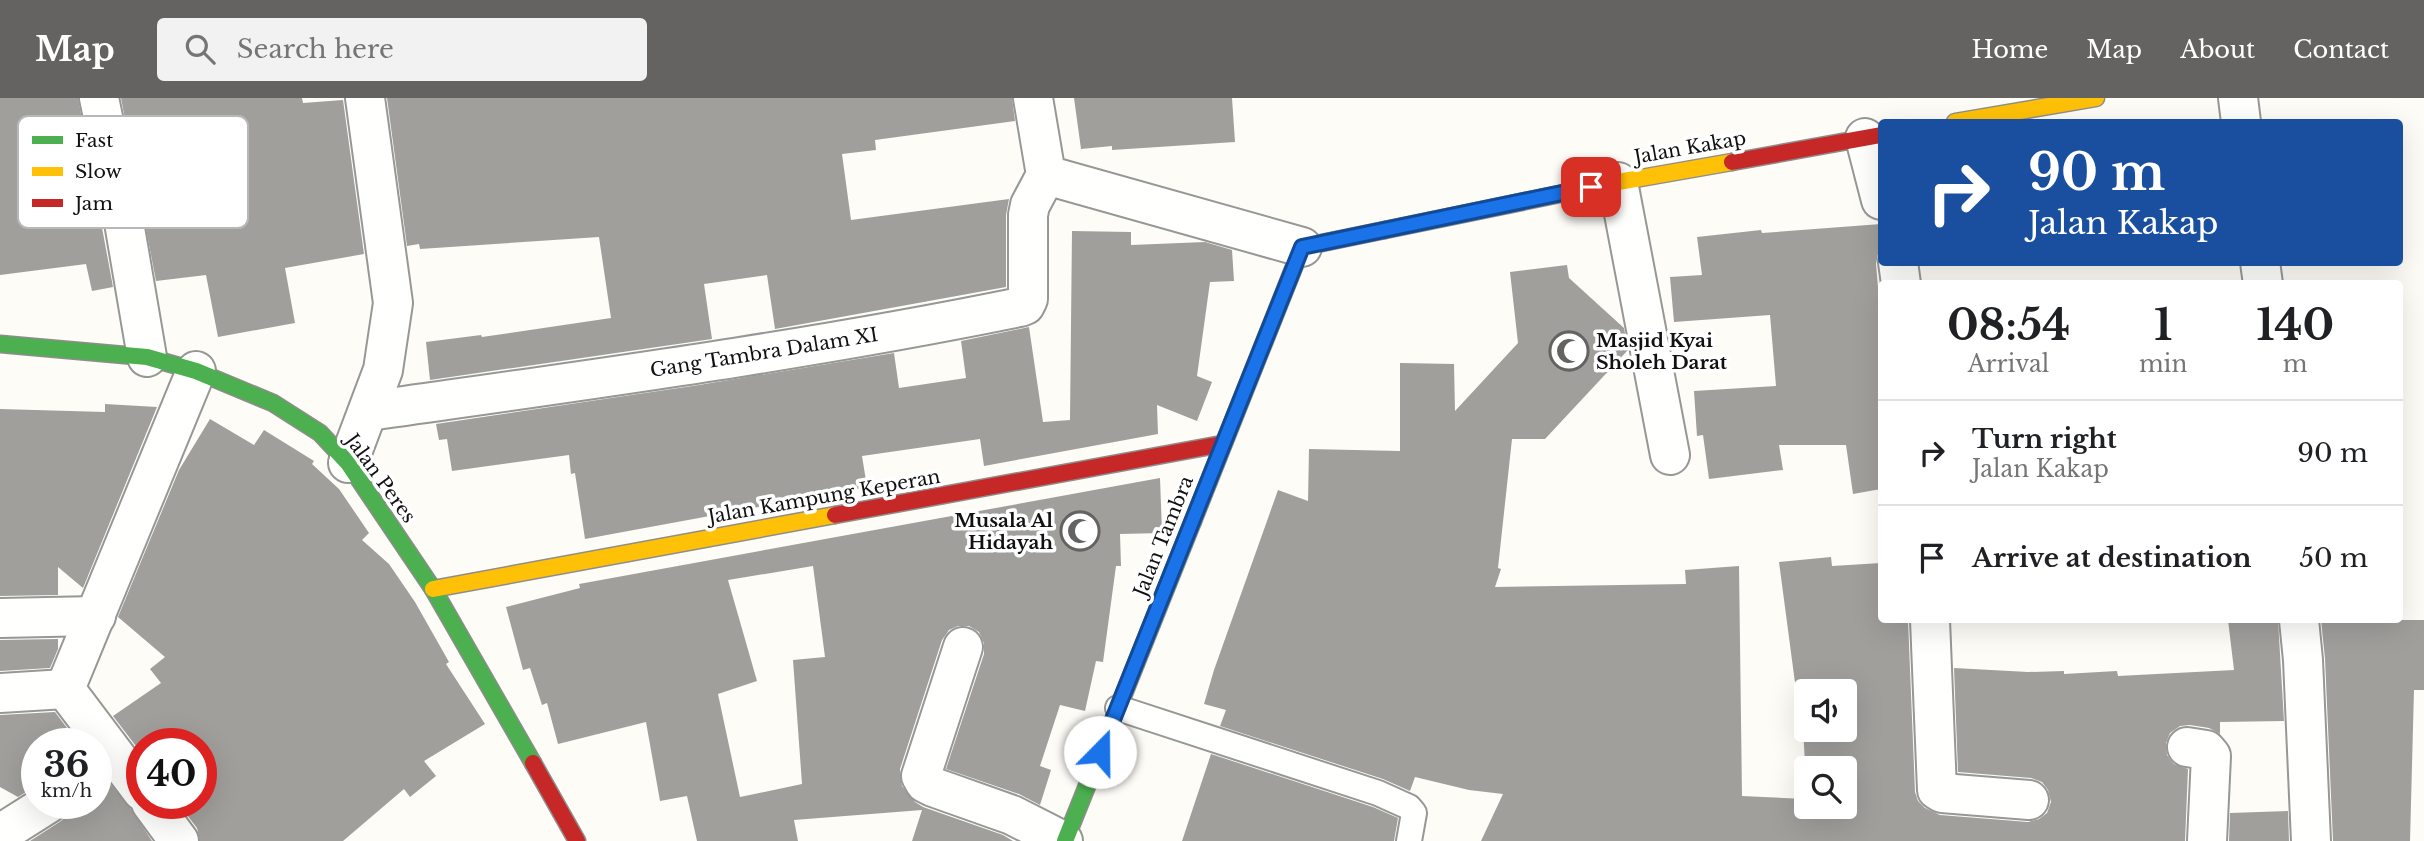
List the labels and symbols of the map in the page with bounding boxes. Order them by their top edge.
legend [18,116,248,228]
street label: Jalan Kakap [1629,126,1748,169]
text: Fast [75,129,114,152]
pin [1561,157,1621,217]
text: Slow [75,160,122,183]
text: Jam [72,192,113,215]
street label: Gang Tambra Dalam XI [648,323,880,382]
place label: Masjid Kyai Sholeh Darat [1596,329,1728,374]
mosque icon: Masjid Kyai Sholeh Darat [1548,330,1590,372]
street label: Jalan Peres [339,427,421,527]
street label: Jalan Kampung Keperan [703,465,942,529]
street label: Jalan Tambra [1128,472,1198,603]
place label: Musala Al Hidayah [954,509,1053,554]
mosque icon: Musala Al Hidayah [1059,510,1101,552]
position arrow [1063,715,1137,789]
speed limit sign: 40 [126,728,217,819]

